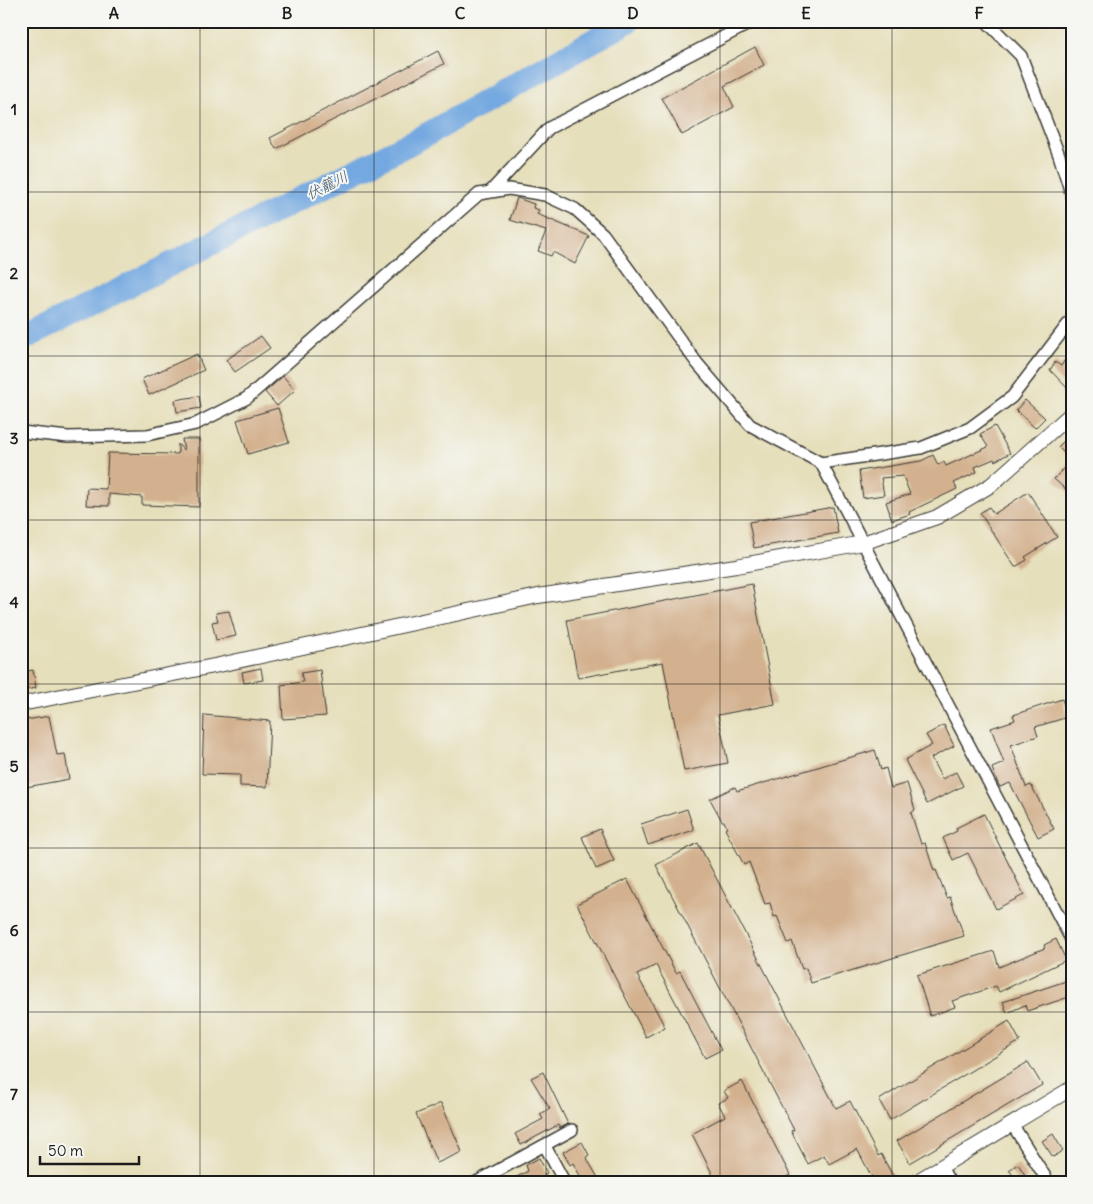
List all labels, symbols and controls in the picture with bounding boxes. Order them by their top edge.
text: A [109,3,119,23]
text: B [282,3,293,23]
text: C [455,3,466,23]
text: D [627,3,639,23]
text: E [801,3,811,23]
text: F [974,3,984,23]
text: 1 [11,99,17,119]
water label: 伏籠川 [303,166,351,204]
text: 2 [10,263,19,283]
text: 3 [9,428,19,448]
text: 4 [9,592,19,612]
text: 5 [9,756,19,776]
text: 6 [9,920,19,940]
text: 7 [10,1084,18,1104]
scale bar [40,1134,139,1166]
text: 50 m [48,1141,83,1160]

